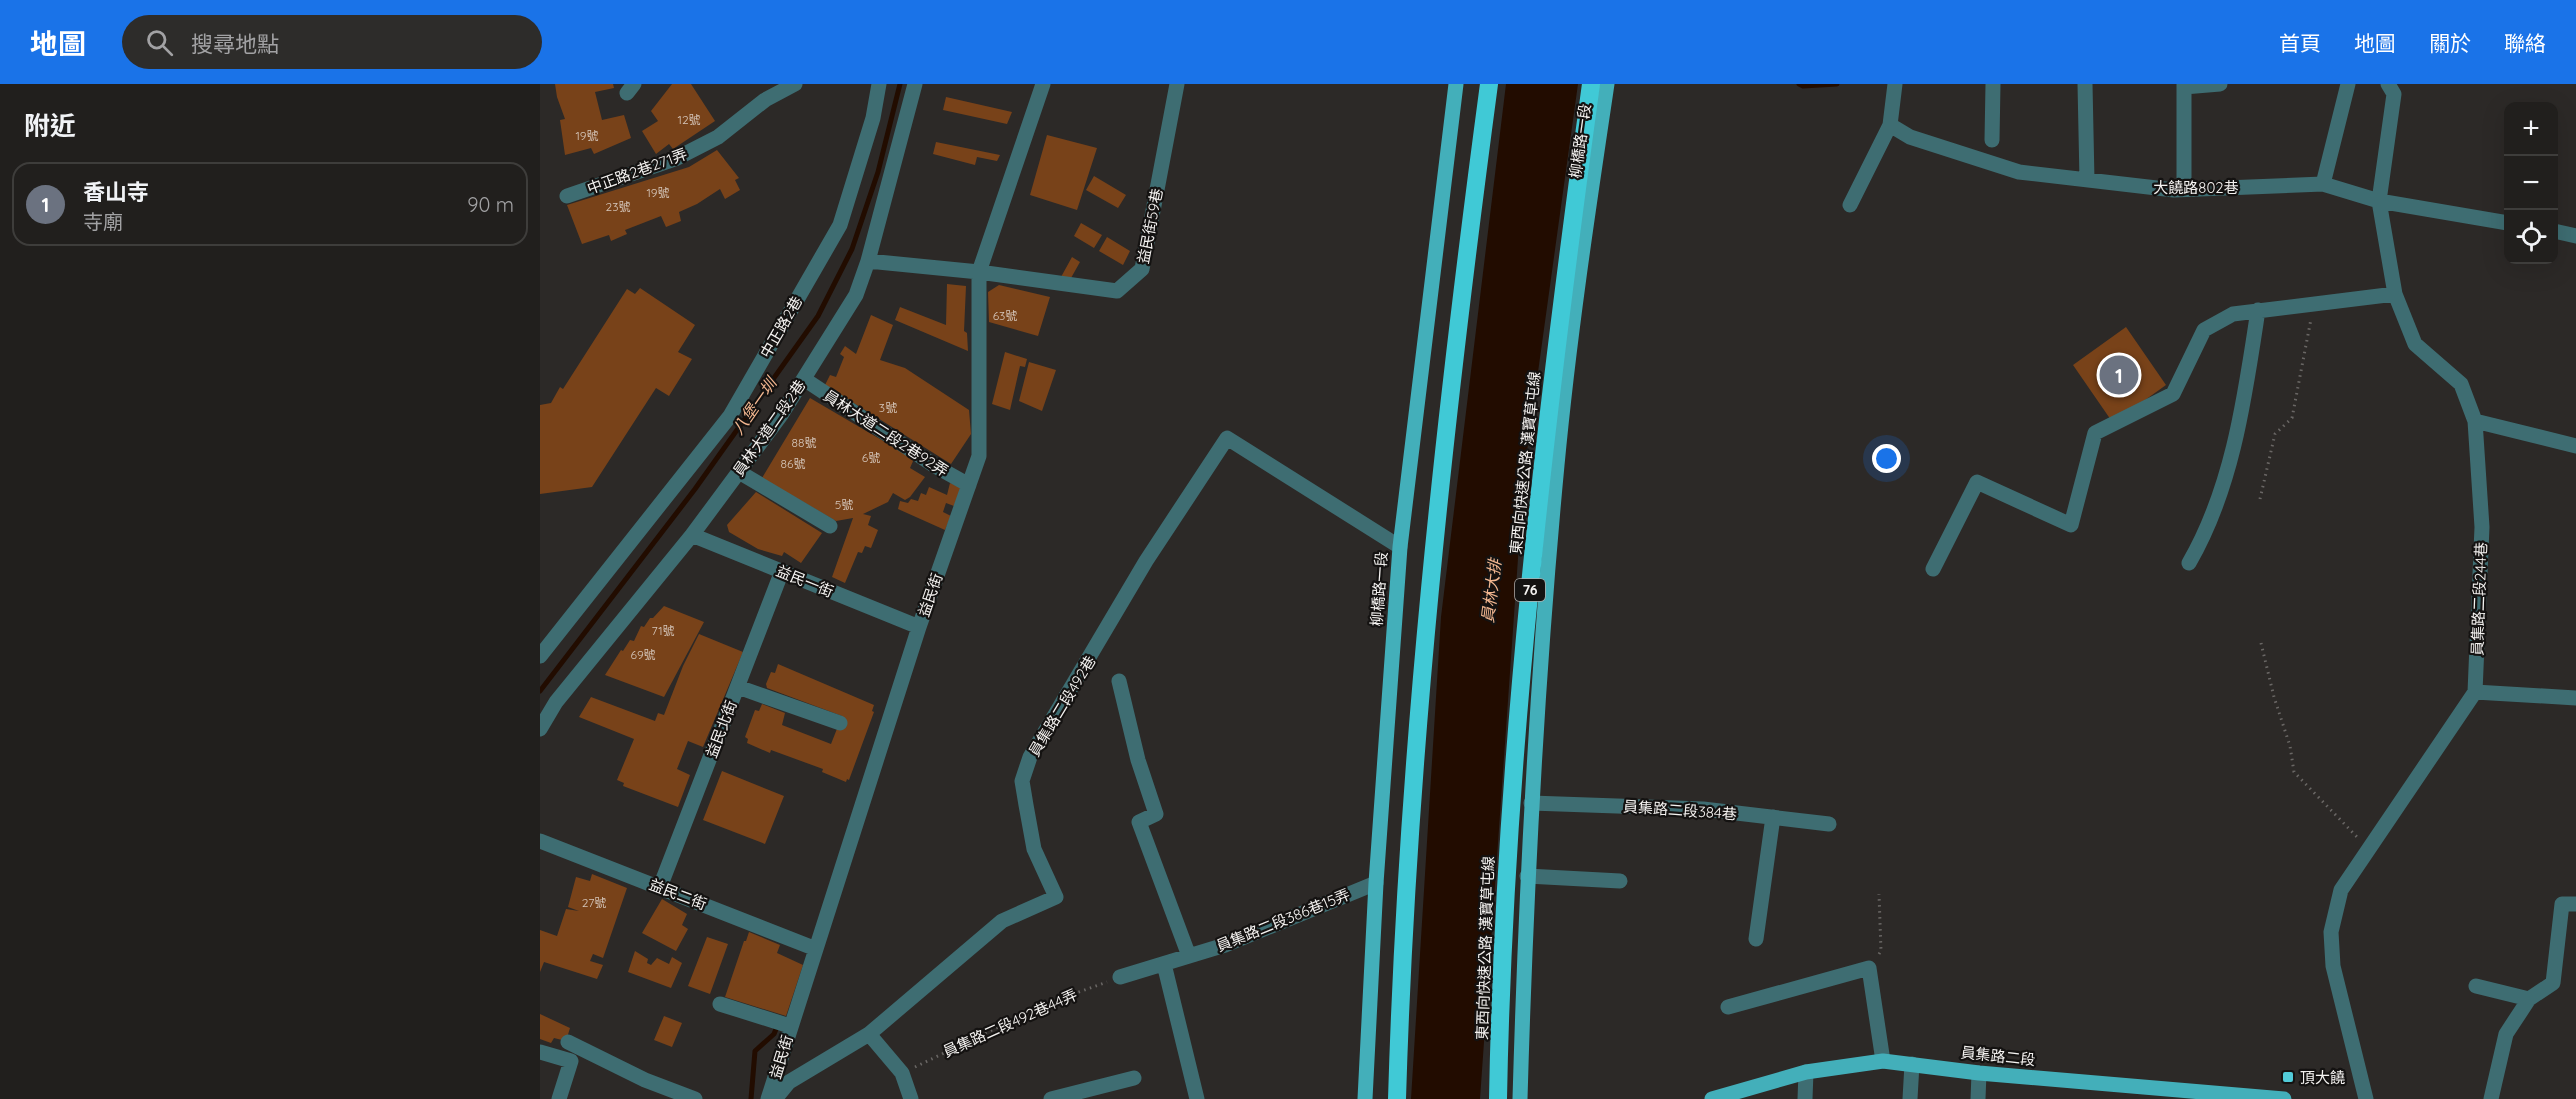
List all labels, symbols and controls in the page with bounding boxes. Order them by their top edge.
search box [122,15,542,69]
text: 地圖 [30,26,86,61]
icon: search [143,26,176,59]
text: 搜尋地點 [191,30,279,58]
text: 首頁 [2279,30,2321,56]
text: 地圖 [2354,30,2396,56]
text: 關於 [2429,30,2471,56]
text: 聯絡 [2504,30,2546,56]
map controls [2504,102,2558,264]
button: + [2504,102,2558,156]
street label: 柳橋路一段 [1565,103,1595,179]
text: 附近 [24,109,76,142]
house number: 12號 [677,112,701,127]
house number: 19號 [575,128,599,143]
street label: 中正路2巷271弄 [584,144,690,198]
button: − [2504,156,2558,210]
text: 香山寺 [83,178,149,206]
street label: 大饒路802巷 [2153,178,2239,197]
house number: 19號 [646,185,670,200]
street label: 益民街59巷 [1133,187,1167,265]
text: 1 [42,192,49,217]
text: 90 m [467,192,514,217]
house number: 23號 [606,199,630,214]
text: 寺廟 [83,209,123,234]
button: locate [2504,210,2558,264]
street label: 中正路2巷 [756,293,806,361]
house number: 63號 [993,308,1017,323]
pin: 1 [2100,352,2138,398]
street label: 東西向快速公路 漢寶草屯線 [1506,370,1544,556]
water label: 八堡一圳 [727,372,782,438]
street label: 員林大道二段2巷 [729,376,809,480]
street label: 員林大道二段2巷92弄 [820,386,952,480]
house number: 3號 [879,400,897,415]
house number: 88號 [792,435,816,450]
your location [1872,444,1901,473]
house number: 6號 [862,450,880,465]
house number: 86號 [781,456,805,471]
house number: 5號 [835,497,853,512]
street label: 員集路二段244巷 [2468,542,2490,656]
street label: 柳橋路一段 [1367,551,1391,627]
water label: 員林大排 [1477,556,1505,624]
street label: 益民一街 [774,561,836,601]
street label: 益民街 [914,571,946,619]
road number: 76 [1515,579,1545,601]
house number: 71號 [651,623,675,638]
house number: 69號 [630,647,656,662]
street label: 員集路二段492巷 [1024,652,1100,760]
street label: 益民北街 [701,698,741,760]
street label: 員集路二段384巷 [1623,797,1737,823]
street label: 東西向快速公路 漢寶草屯線 [1472,856,1498,1040]
street label: 益民二街 [647,874,709,914]
street label: 員集路二段386巷15弄 [1213,884,1353,956]
house number: 27號 [582,895,606,910]
street label: 員集路二段492巷44弄 [940,985,1080,1061]
street label: 益民街 [765,1033,797,1081]
street label: 員集路二段 [1960,1043,2036,1069]
place label: 頂大饒 [2300,1068,2345,1087]
marker: 頂大饒 [2281,1070,2295,1084]

